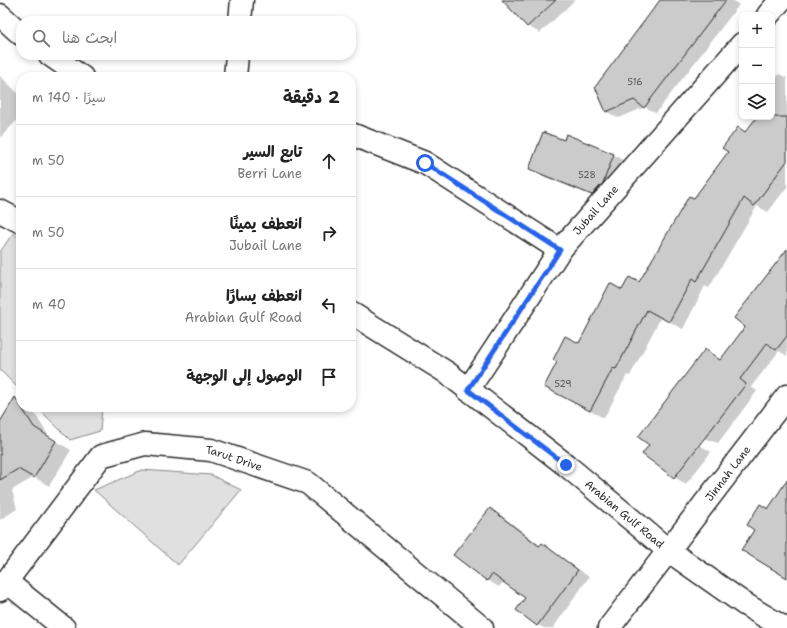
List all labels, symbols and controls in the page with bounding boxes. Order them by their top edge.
map controls [739,12,775,120]
button: + [739,12,775,48]
search box [16,16,356,60]
icon: search [30,27,52,49]
text: ابحث هنا [62,28,117,48]
button: − [739,48,775,84]
house number: 516 [628,76,642,88]
button: layers [739,84,775,120]
text: 2 دقيقة [283,86,340,108]
text: سيرًا · 140 m [32,89,106,106]
text: تابع السير [243,142,302,162]
icon: ahead [318,150,340,172]
text: 50 m [32,152,65,169]
route start [416,154,434,172]
text: Berri Lane [237,165,302,182]
house number: 528 [578,169,596,181]
street label: Jubail Lane [569,182,622,238]
text: انعطف يمينًا [230,214,302,234]
icon: right [318,222,340,244]
text: 50 m [32,224,65,241]
text: Jubail Lane [229,237,302,254]
text: انعطف يسارًا [226,286,302,306]
icon: left [318,294,340,316]
text: 40 m [32,296,66,313]
text: Arabian Gulf Road [185,309,302,326]
text: الوصول إلى الوجهة [186,366,302,386]
icon: arrive [318,366,340,388]
house number: 529 [554,378,572,390]
street label: Tarut Drive [205,442,264,474]
street label: Jinnah Lane [702,442,754,504]
route end [557,456,575,474]
street label: Arabian Gulf Road [582,476,668,552]

